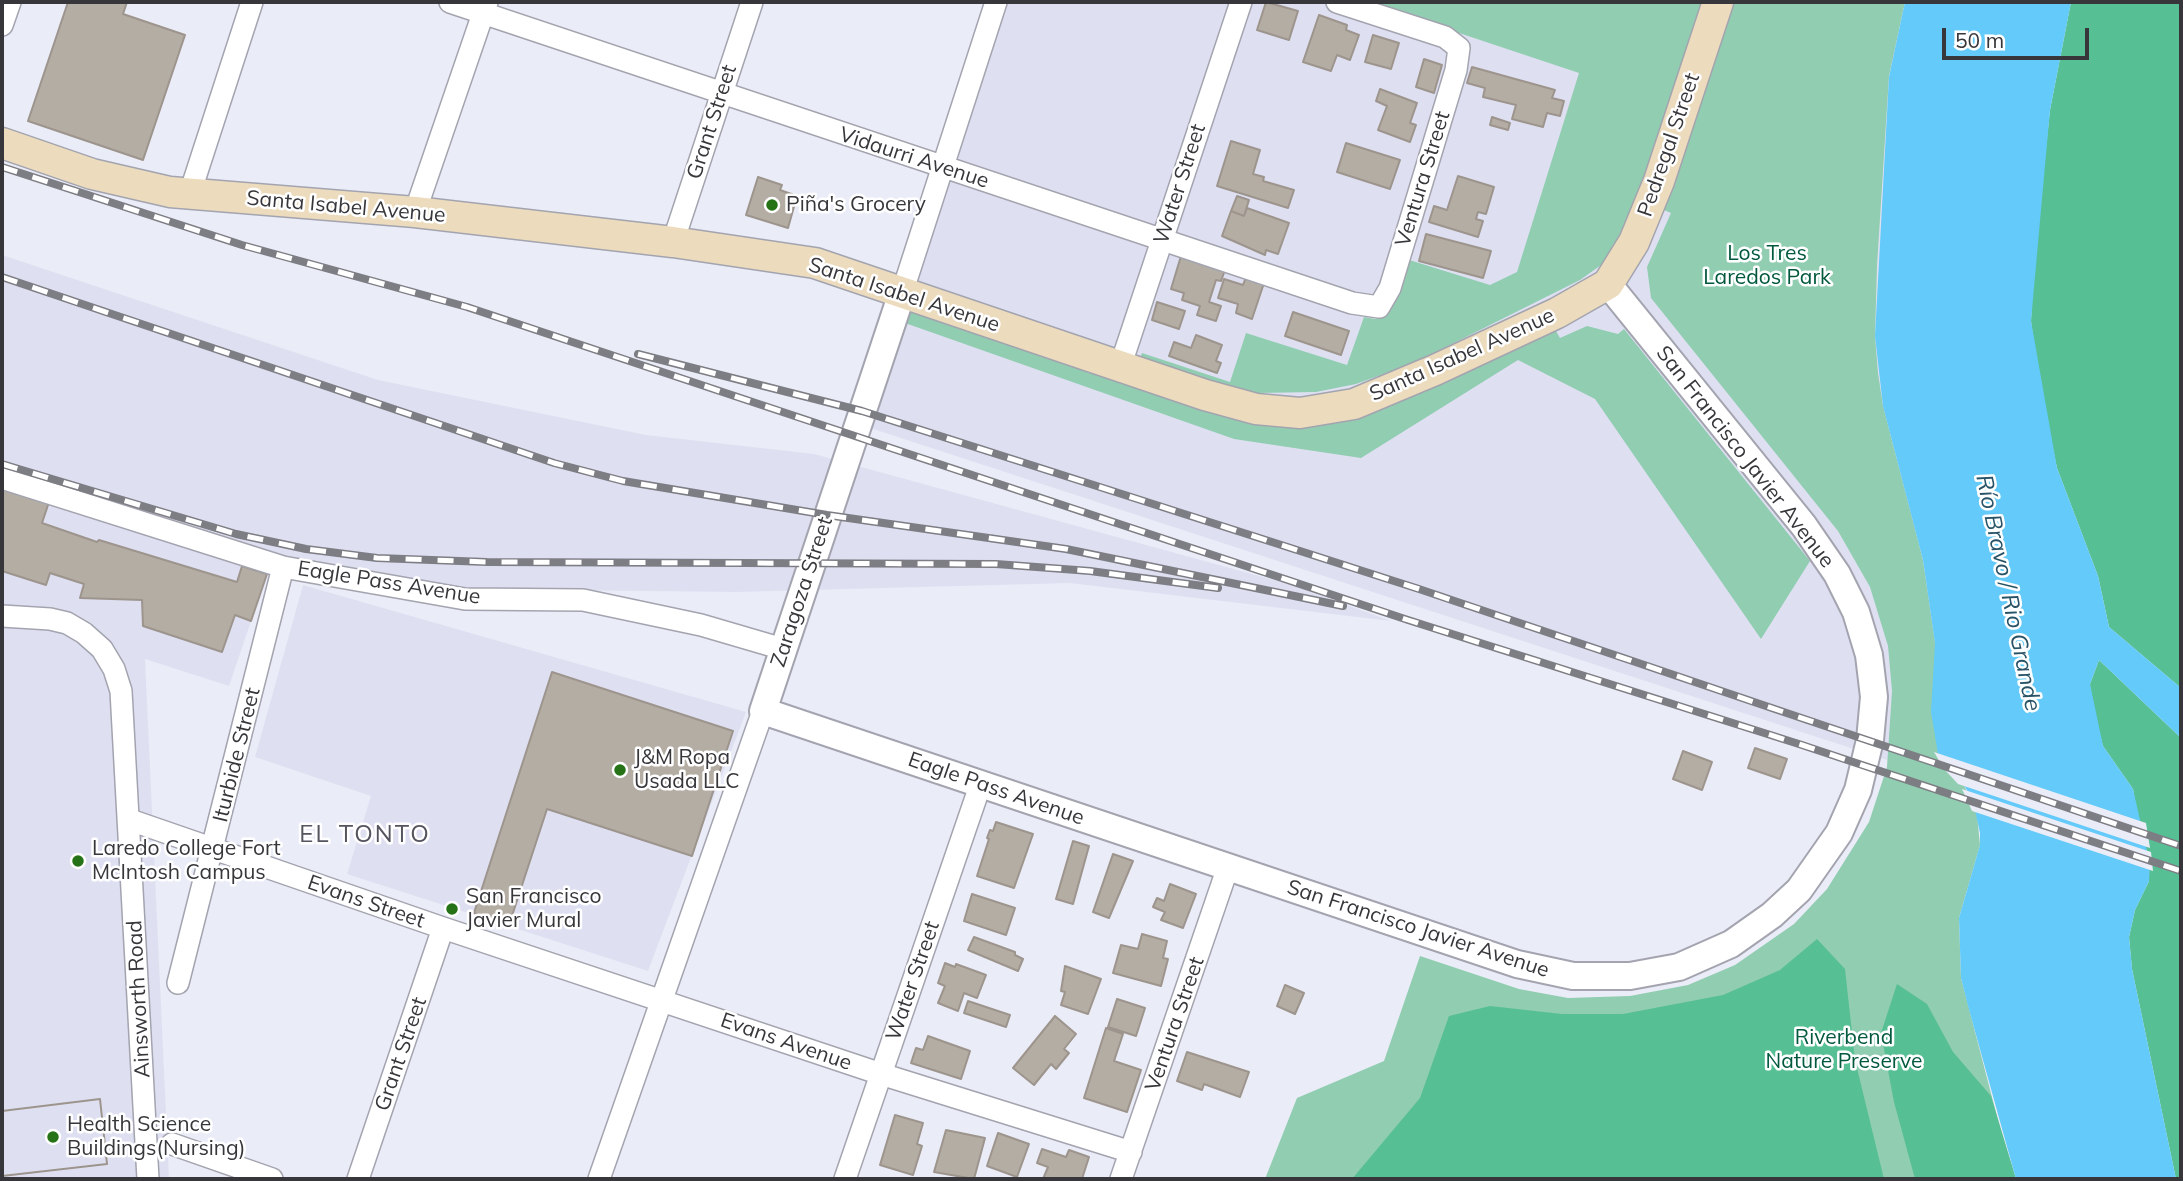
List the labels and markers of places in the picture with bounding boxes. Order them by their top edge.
place label: Piña's Grocery [786,192,926,218]
marker: Piña's Grocery [764,197,780,213]
place label: J&M Ropa Usada LLC [634,745,740,795]
marker: J&M Ropa Usada LLC [612,762,628,778]
place label: Laredo College Fort McIntosh Campus [92,836,281,886]
marker: Laredo College Fort McIntosh Campus [70,853,86,869]
place label: San Francisco Javier Mural [466,884,601,934]
marker: San Francisco Javier Mural [444,901,460,917]
place label: Health Science Buildings(Nursing) [67,1112,245,1162]
marker: Health Science Buildings(Nursing) [45,1129,61,1145]

